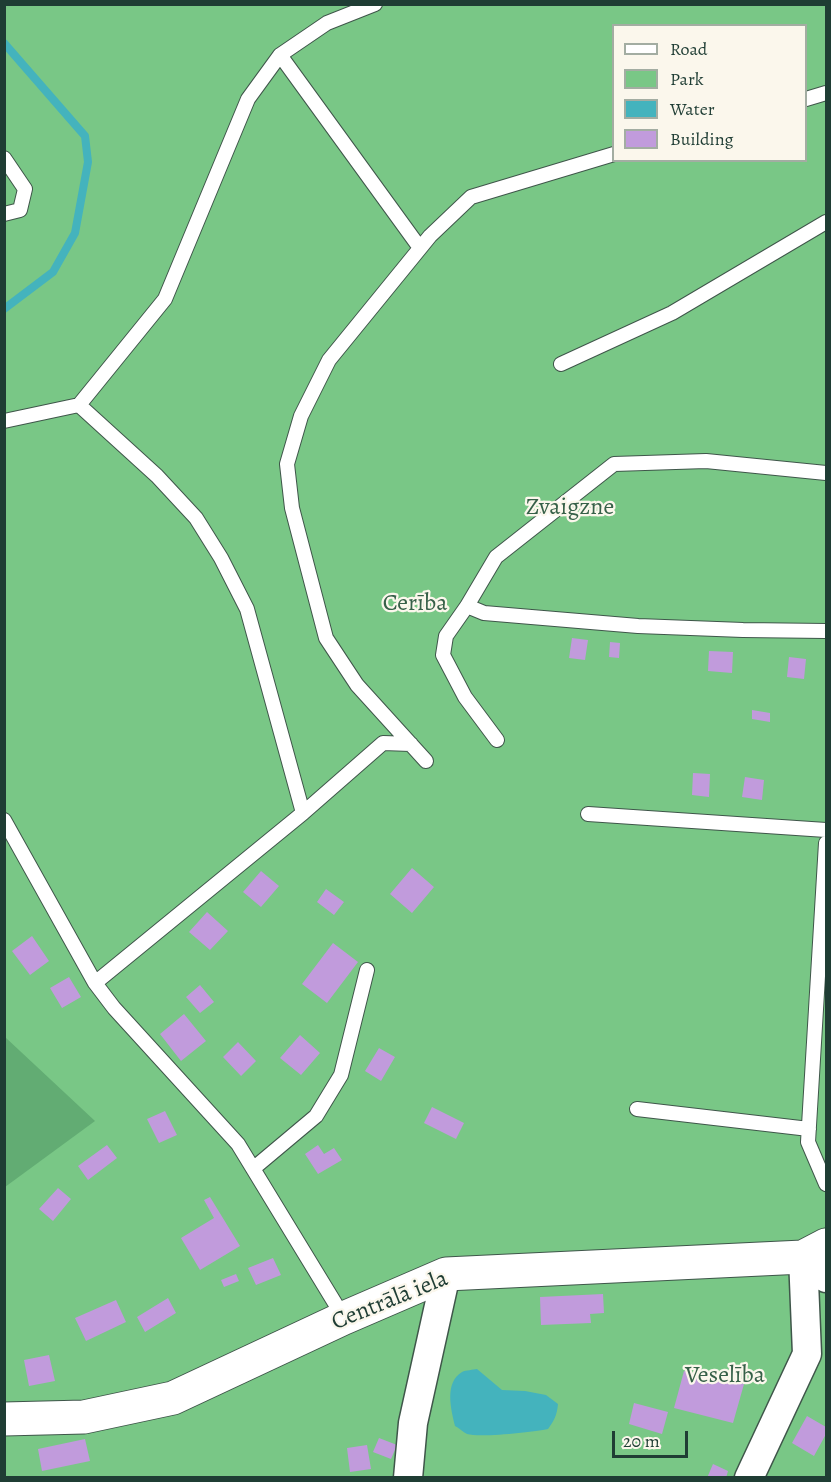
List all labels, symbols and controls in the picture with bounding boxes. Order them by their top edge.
legend [612,24,807,162]
text: Road [670,37,707,61]
text: Park [670,67,704,91]
text: Water [670,97,715,121]
text: Building [670,127,734,151]
park label: Zvaigzne [526,494,614,522]
park label: Cerība [383,590,447,618]
street label: Centrālā iela [328,1265,452,1337]
park label: Veselība [685,1362,765,1390]
scale bar [615,1419,692,1457]
text: 20 m [623,1429,660,1453]

